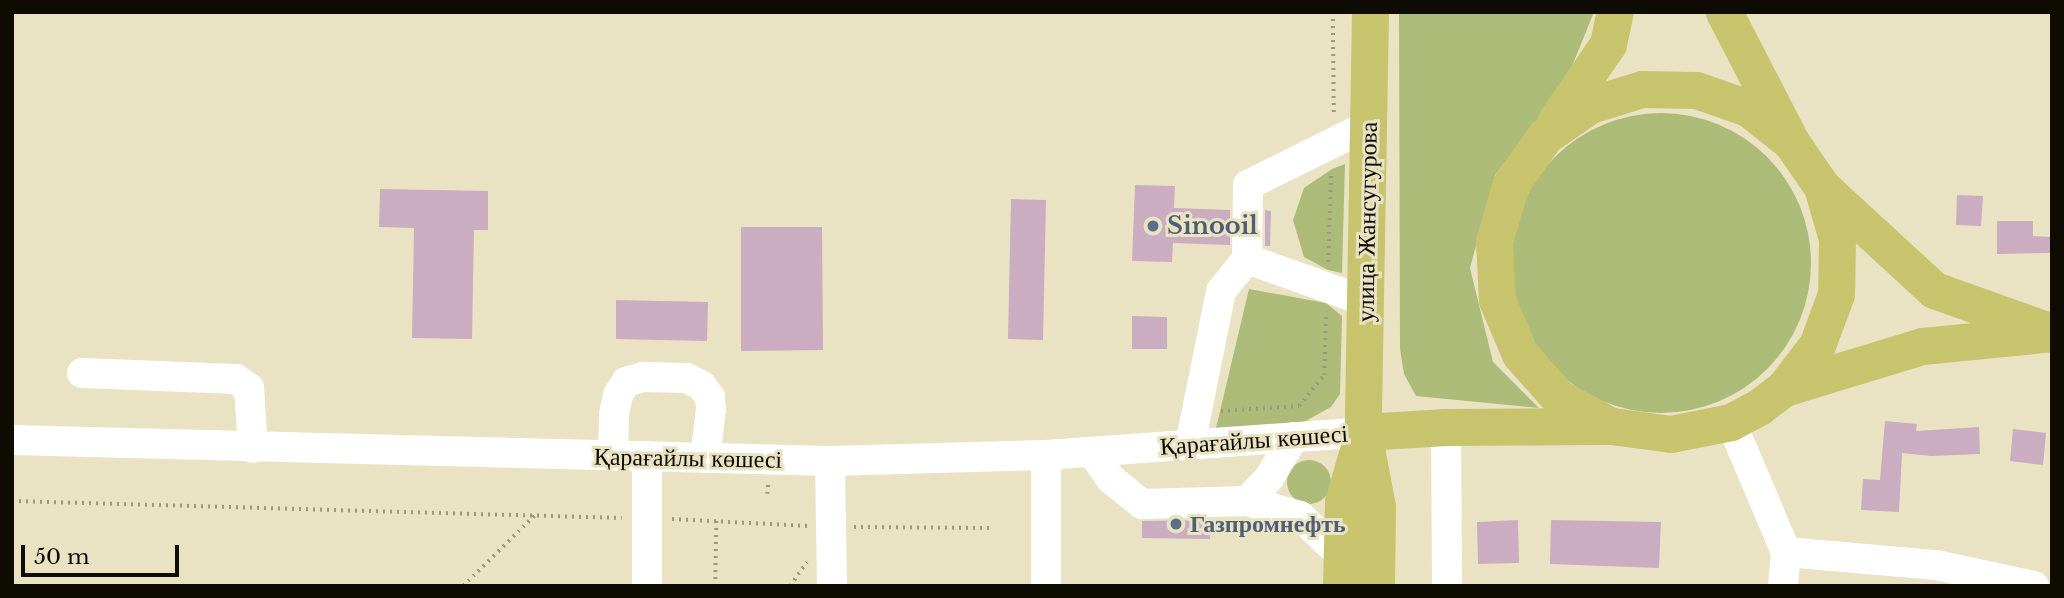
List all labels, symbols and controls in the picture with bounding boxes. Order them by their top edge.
street label: улица Жансугурова [1351,122,1383,322]
place label: Sinooil [1167,212,1258,240]
marker: Sinooil [1145,218,1161,234]
street label: Қарағайлы көшесі [1159,419,1349,461]
street label: Қарағайлы көшесі [594,442,782,474]
place label: Газпромнефть [1190,510,1346,538]
marker: Газпромнефть [1168,516,1184,532]
scale bar [24,532,182,576]
text: 50 m [34,544,89,570]

